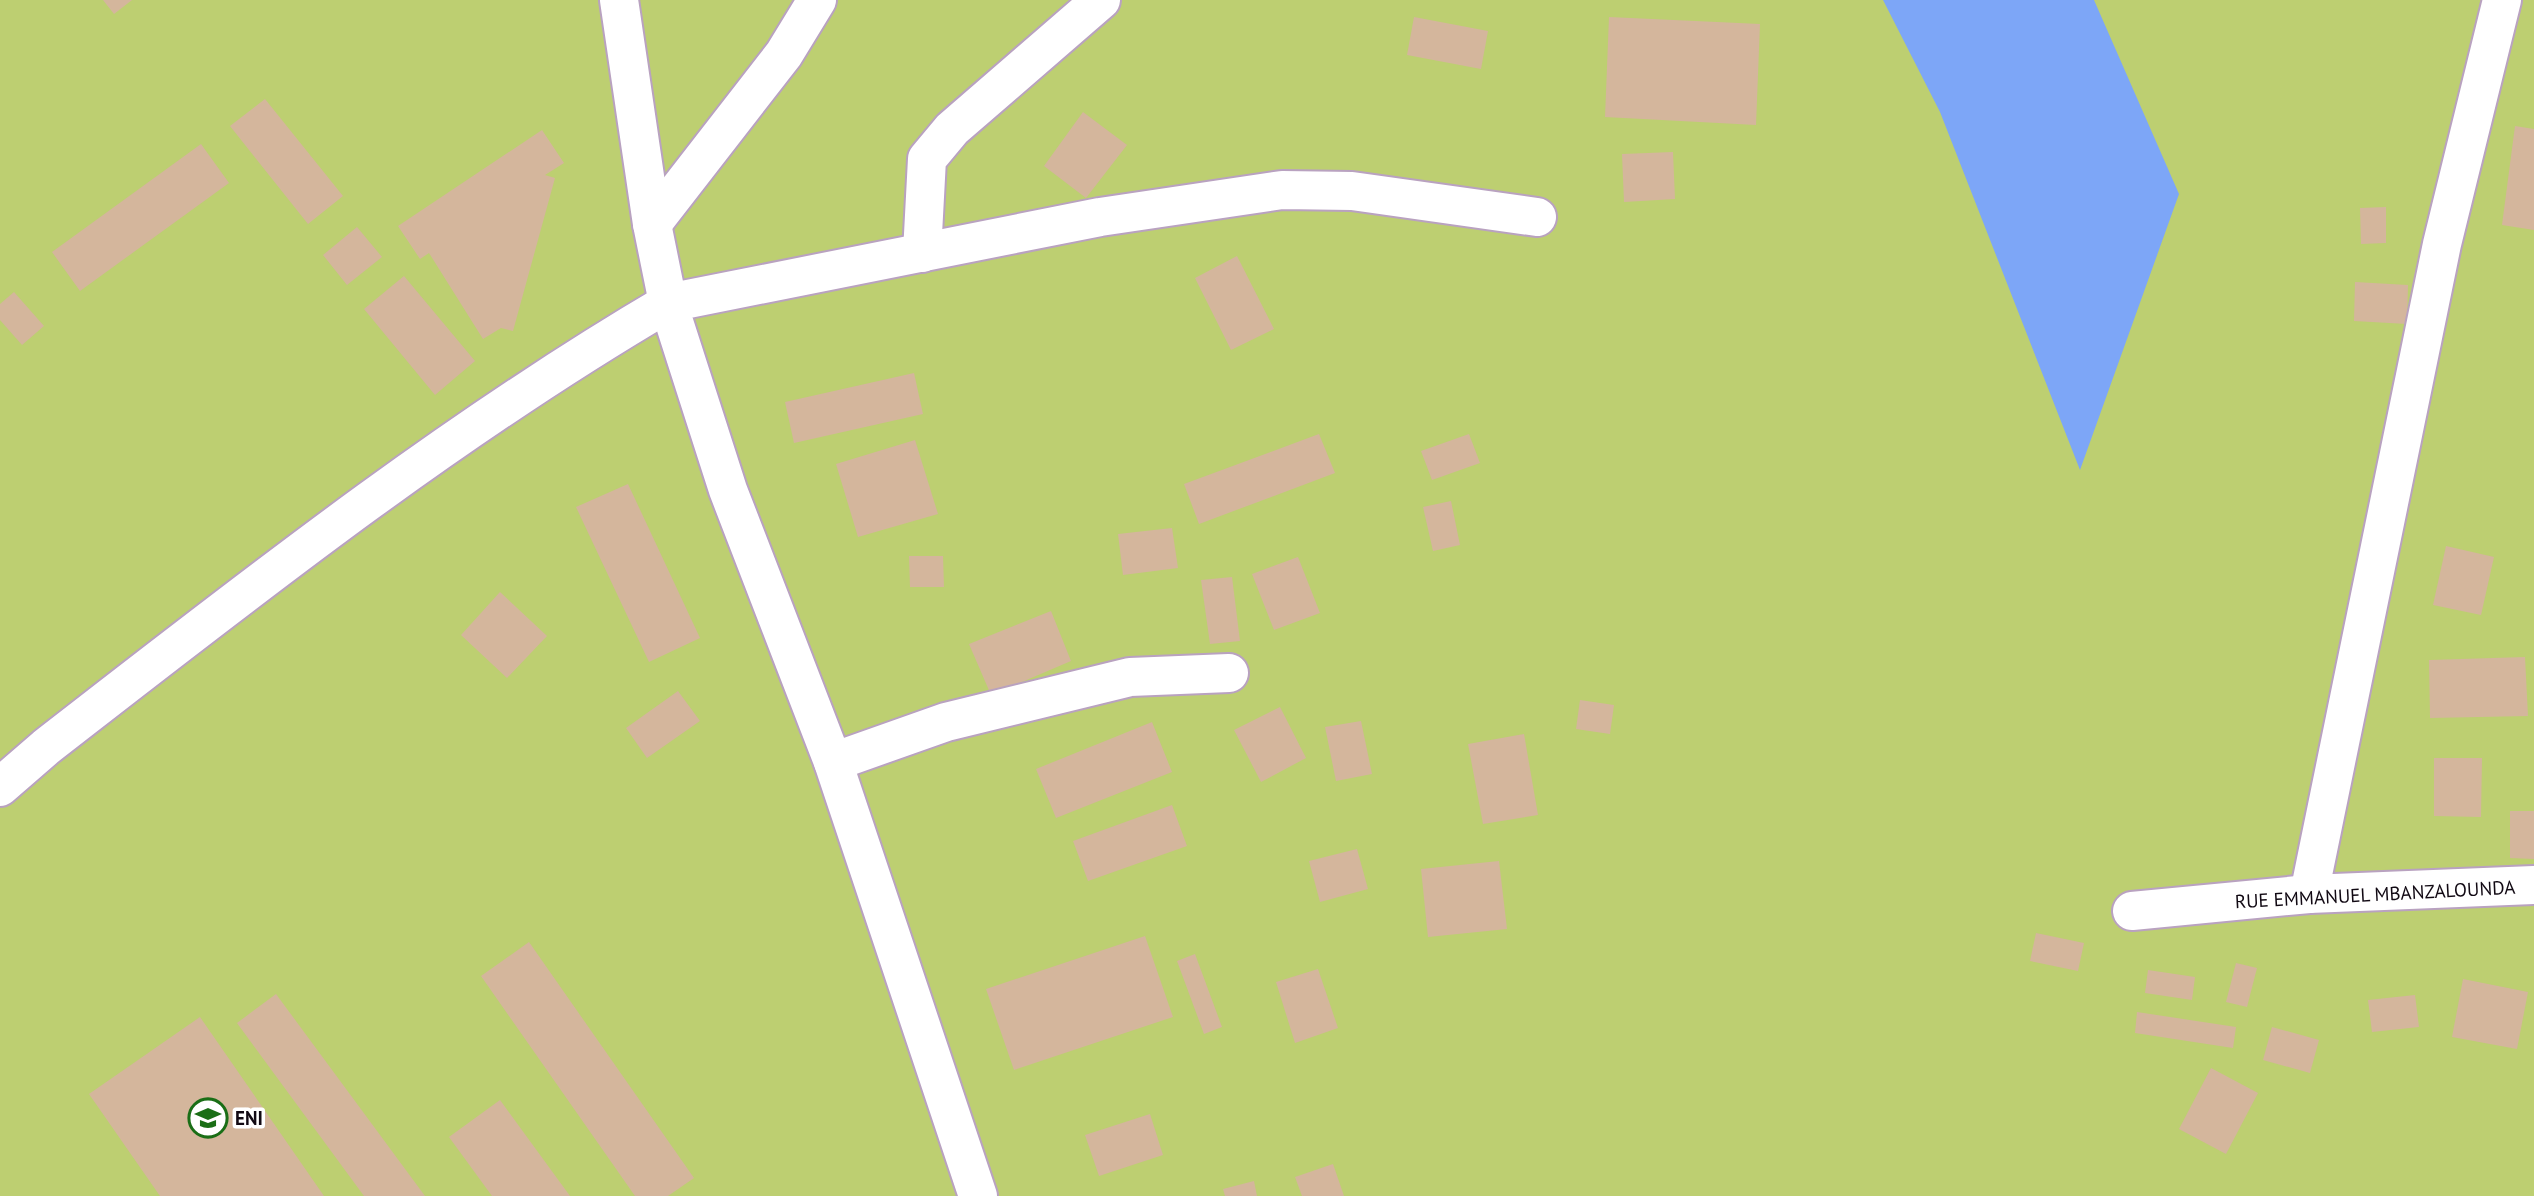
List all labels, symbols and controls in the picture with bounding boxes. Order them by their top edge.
street label: RUE EMMANUEL MBANZALOUNDA [2234,875,2516,913]
school or university icon: ENI [187,1097,229,1139]
place label: ENI [235,1106,263,1130]

